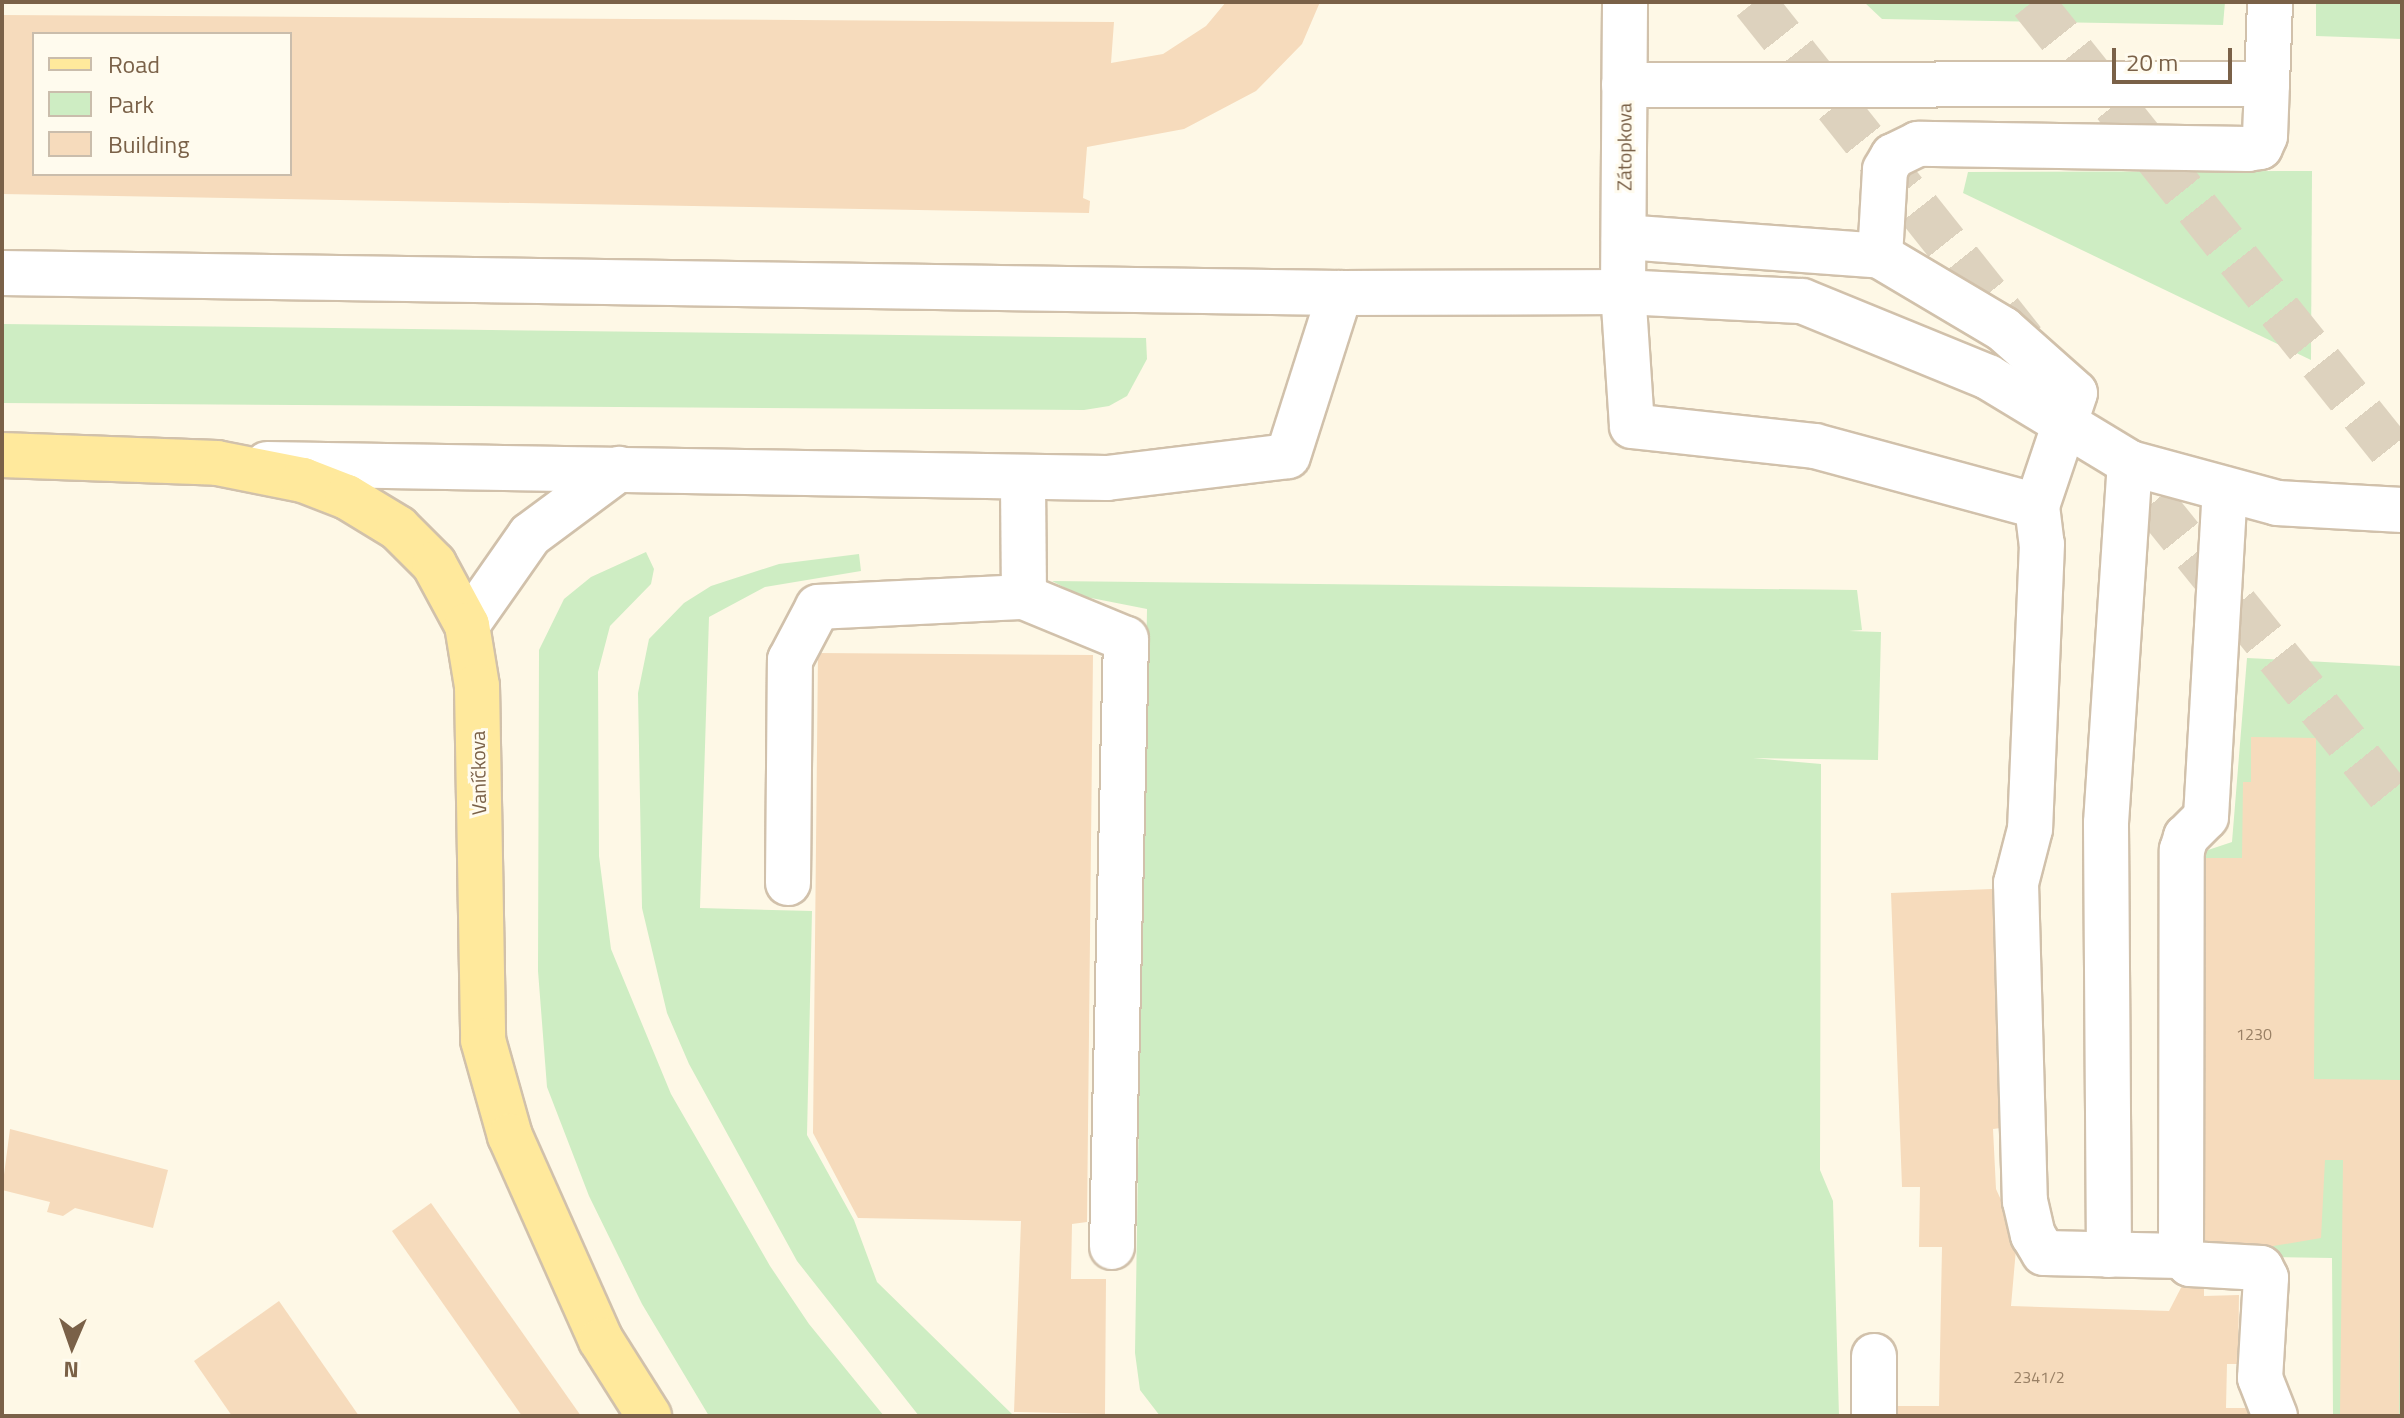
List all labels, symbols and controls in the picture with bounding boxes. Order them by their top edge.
legend [32,32,292,176]
scale bar [2116,32,2236,82]
text: 20 m [2126,44,2178,80]
text: Road [108,46,160,82]
text: Park [108,86,154,122]
street label: Zátopkova [1612,103,1636,191]
text: Building [108,126,190,162]
street label: Vaníčkova [465,731,491,815]
house number: 1230 [2236,1024,2272,1044]
north arrow [32,1306,112,1386]
text: N [63,1353,79,1387]
house number: 2341/2 [2013,1367,2065,1387]

